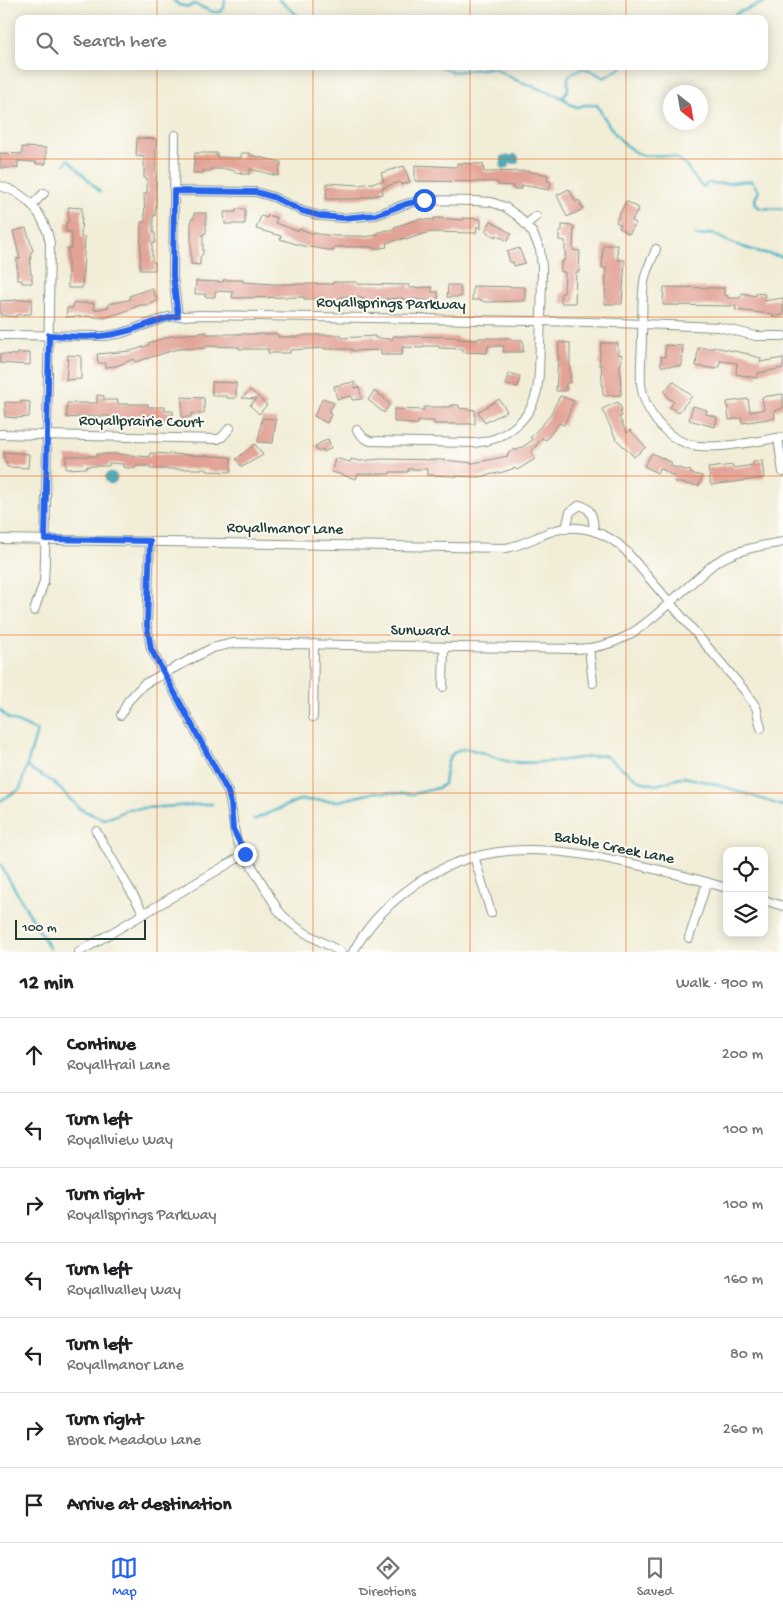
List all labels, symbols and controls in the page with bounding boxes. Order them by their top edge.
search box [15,15,768,70]
icon: search [33,29,61,57]
text: Search here [73,31,167,54]
north arrow [663,85,708,130]
route start [413,189,436,212]
street label: Royallsprings Parkway [316,294,466,316]
street label: Royallprairie Court [79,412,205,434]
street label: Royallmanor Lane [226,519,344,541]
street label: Sunward [390,622,451,642]
street label: Babble Creek Lane [551,828,676,870]
route end [234,843,257,866]
map controls [723,847,768,937]
button: locate [723,847,768,892]
button: layers [723,892,768,937]
scale bar [15,917,146,940]
text: 100 m [22,920,57,937]
text: 12 min [20,972,73,997]
text: Walk · 900 m [676,975,763,994]
text: Continue [67,1034,136,1057]
icon: ahead [20,1041,48,1069]
text: 200 m [722,1046,763,1065]
text: Royalltrail Lane [67,1057,170,1076]
text: Turn left [67,1109,131,1132]
icon: left [20,1116,48,1144]
text: 100 m [723,1121,763,1140]
text: Royallview Way [67,1132,173,1151]
text: Turn right [67,1184,143,1207]
icon: right [20,1191,48,1219]
text: 100 m [723,1196,763,1215]
text: Royallsprings Parkway [67,1207,216,1226]
text: Turn left [67,1259,131,1282]
icon: left [20,1266,48,1294]
text: 160 m [724,1271,763,1290]
text: Royallvalley Way [67,1282,181,1301]
text: Turn left [67,1334,131,1357]
icon: left [20,1341,48,1369]
text: 80 m [730,1346,763,1365]
text: Royallmanor Lane [67,1357,184,1376]
text: Turn right [67,1409,143,1432]
icon: right [20,1416,48,1444]
text: 260 m [723,1421,763,1440]
text: Brook Meadow Lane [67,1432,201,1451]
icon: arrive [20,1491,48,1519]
text: Arrive at destination [67,1494,231,1517]
tab: Map [110,1554,138,1601]
tab: Directions [359,1554,416,1601]
tab: Saved [637,1554,673,1601]

